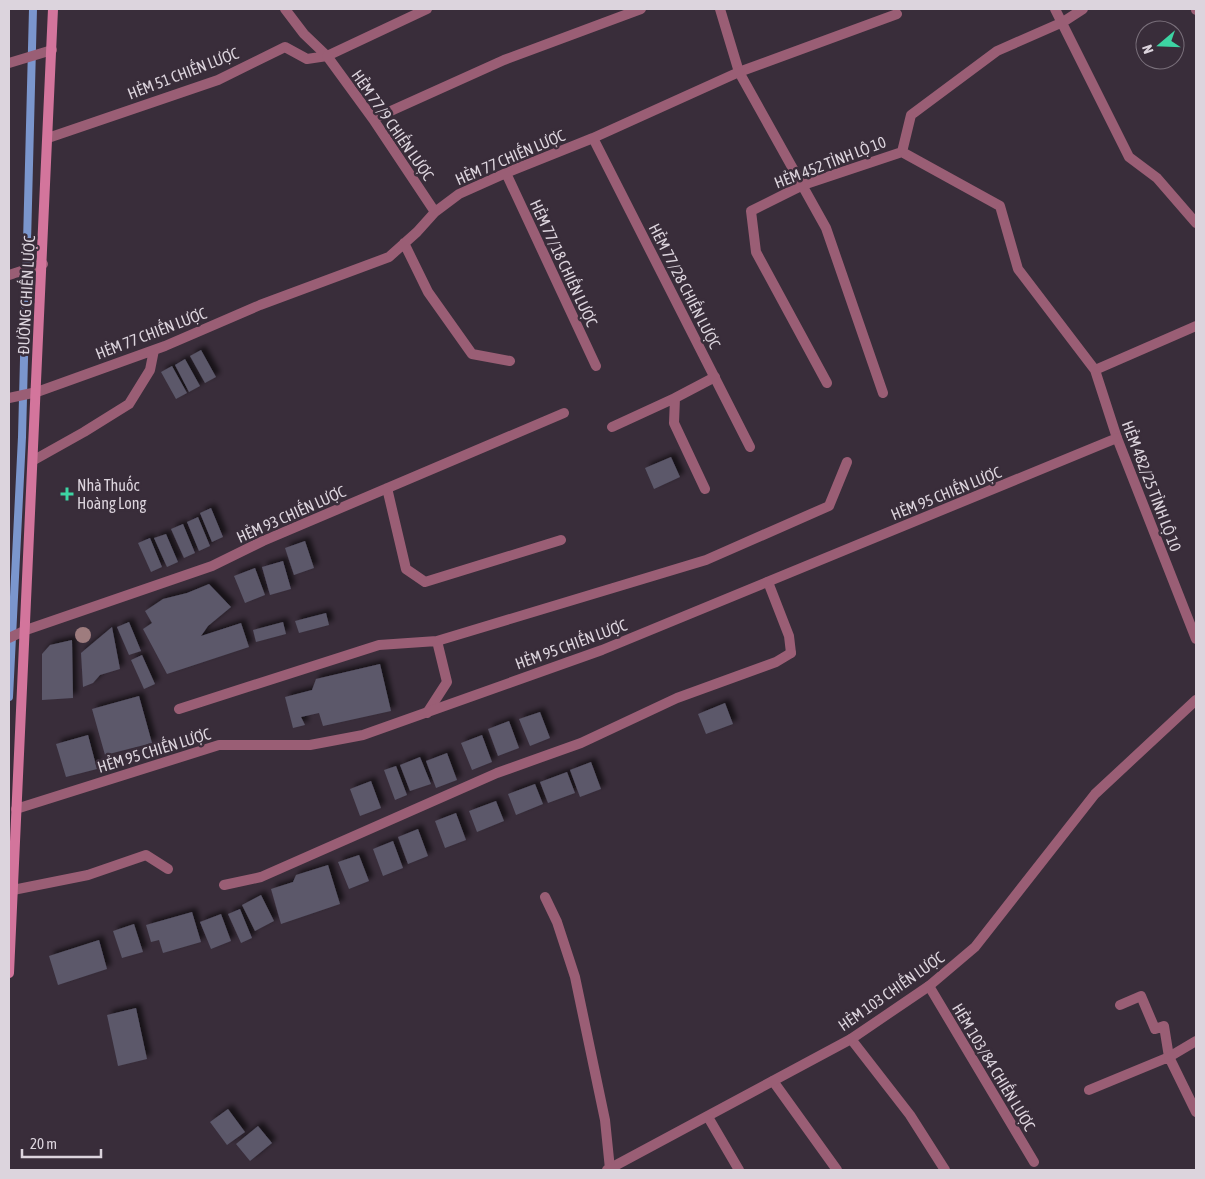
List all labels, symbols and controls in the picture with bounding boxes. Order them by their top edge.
north arrow [1135,20,1185,70]
street label: HẺM 51 CHIẾN LƯỢC [124,42,241,102]
text: N [1139,43,1157,56]
street label: HẺM 77/9 CHIẾN LƯỢC [348,65,439,184]
street label: HẺM 77 CHIẾN LƯỢC [452,124,568,188]
street label: HẺM 452 TỈNH LỘ 10 [771,131,888,192]
street label: HẺM 77/18 CHIẾN LƯỢC [527,196,603,329]
street label: HẺM 77/28 CHIẾN LƯỢC [646,220,726,352]
street label: ĐƯỜNG CHIẾN LƯỢC [12,235,38,355]
street label: HẺM 77 CHIẾN LƯỢC [92,302,209,362]
street label: HẺM 482/25 TỈNH LỘ 10 [1119,418,1186,554]
street label: HẺM 95 CHIẾN LƯỢC [887,461,1004,523]
place label: Nhà Thuốc Hoàng Long [77,475,147,513]
street label: HẺM 93 CHIẾN LƯỢC [233,480,348,546]
marker: Nhà Thuốc Hoàng Long [61,488,73,500]
street label: HẺM 95 CHIẾN LƯỢC [512,614,629,673]
street label: HẺM 95 CHIẾN LƯỢC [95,722,213,776]
street label: HẺM 103 CHIẾN LƯỢC [834,946,947,1034]
street label: HẺM 103/84 CHIẾN LƯỢC [949,999,1041,1134]
scale bar [22,1126,101,1158]
text: 20 m [30,1135,57,1152]

